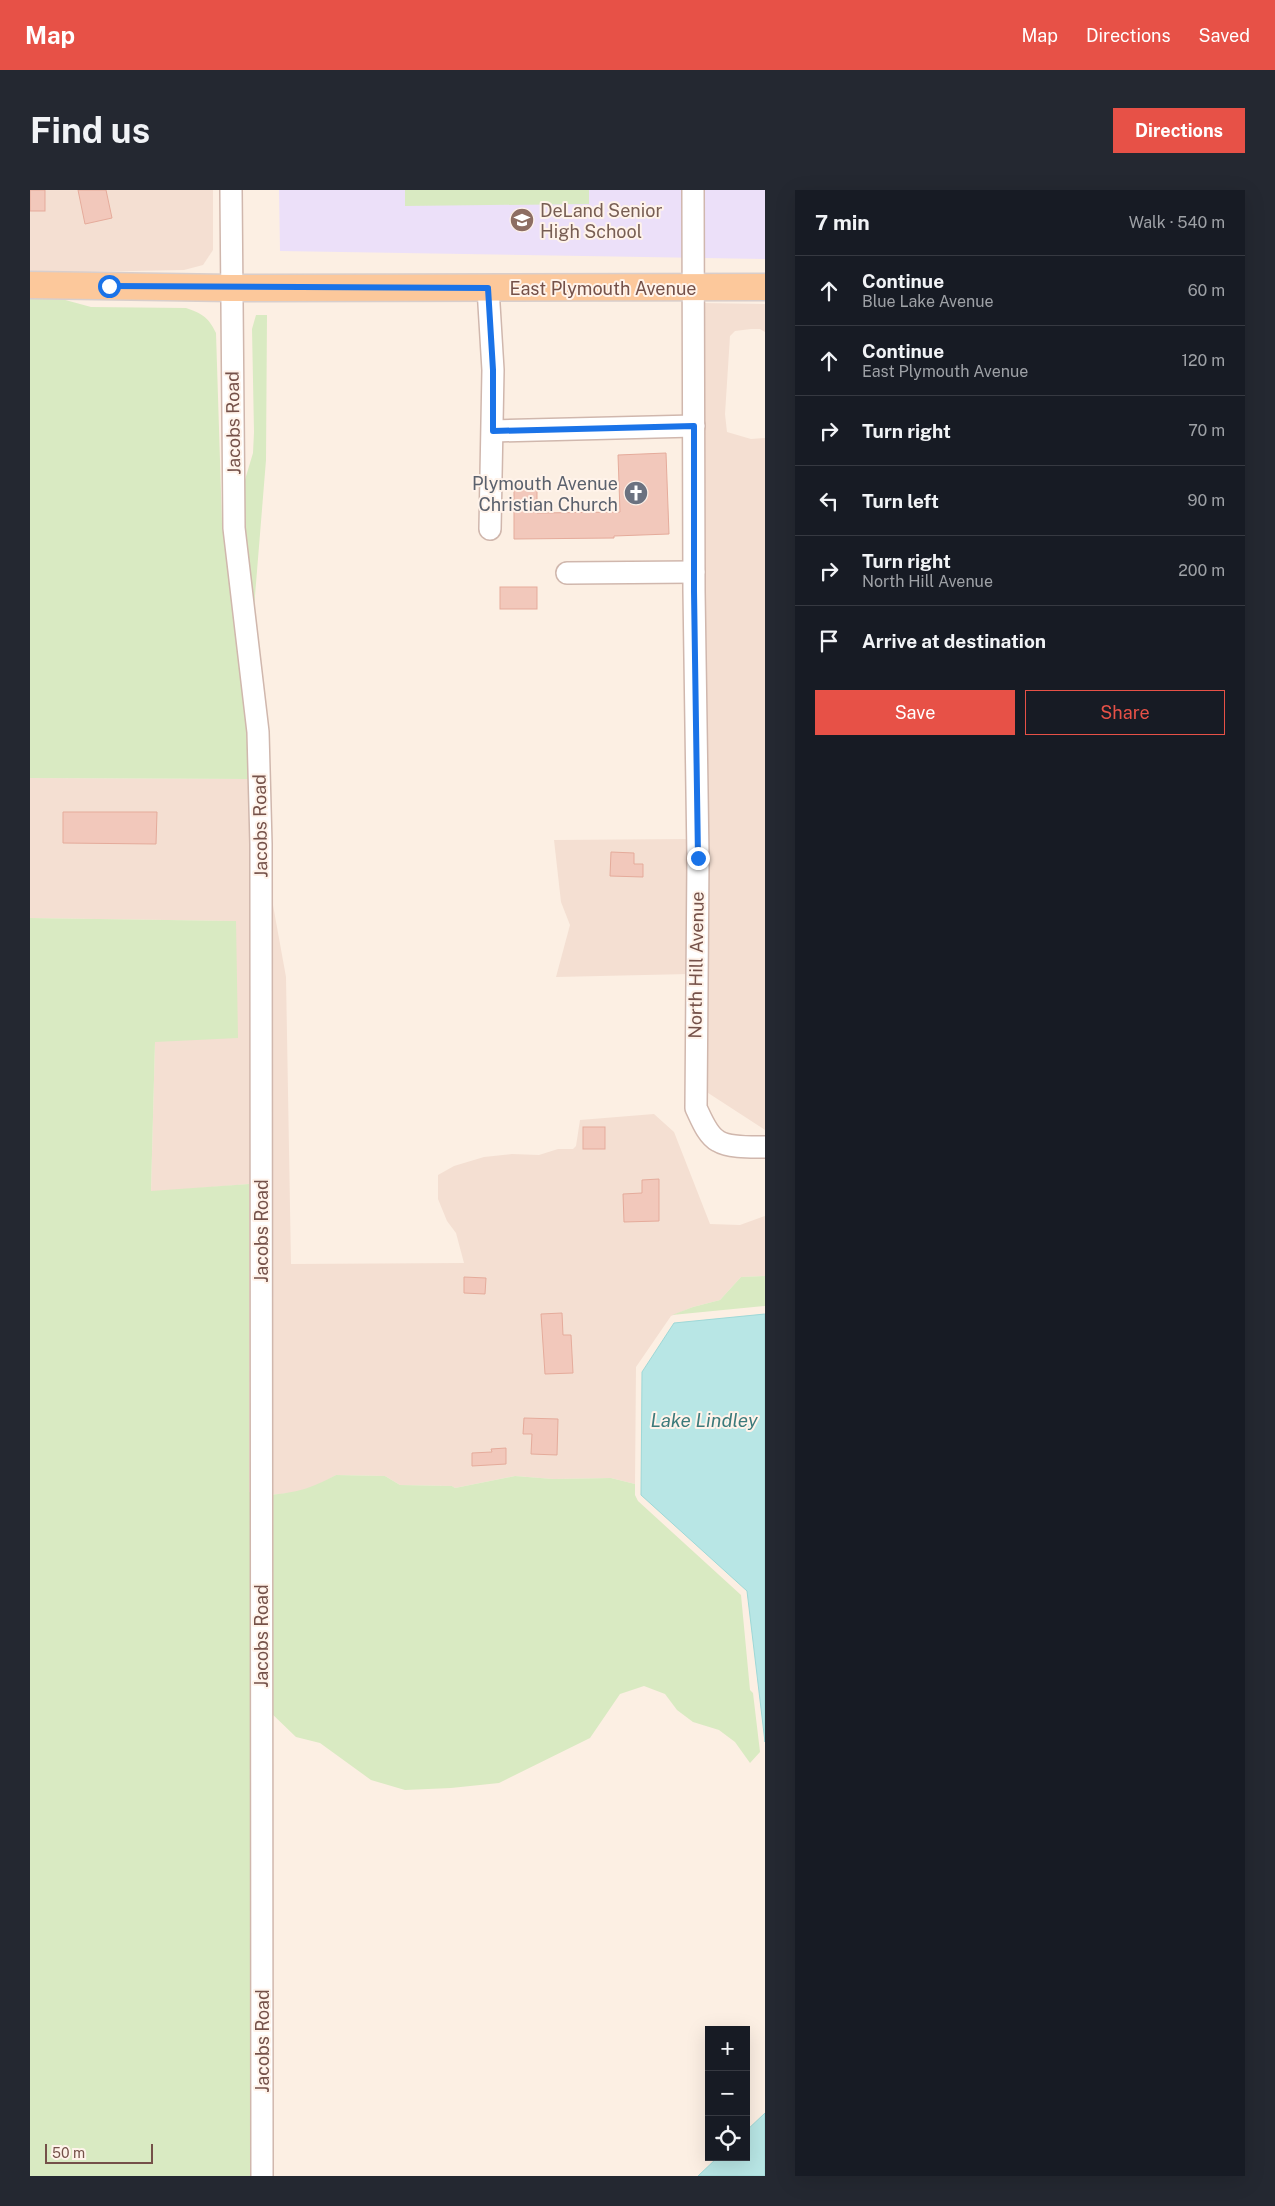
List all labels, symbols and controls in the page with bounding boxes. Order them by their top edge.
text: Map [25,21,75,49]
text: Map [1021,25,1058,46]
text: Directions [1086,25,1171,46]
text: Saved [1199,25,1250,46]
button: Directions [1113,108,1245,153]
text: Find us [30,110,150,151]
place label: DeLand Senior High School [540,200,662,242]
school or university icon: DeLand Senior High School [509,207,535,233]
text: 7 min [815,210,870,235]
text: Walk · 540 m [1129,213,1225,232]
text: Continue [862,270,944,292]
route start [98,275,121,298]
icon: ahead [815,277,843,305]
street label: East Plymouth Avenue [509,278,697,299]
text: 60 m [1188,281,1225,300]
text: Blue Lake Avenue [862,292,994,311]
text: Continue [862,340,944,362]
icon: ahead [815,347,843,375]
text: 120 m [1181,351,1225,370]
text: East Plymouth Avenue [862,362,1028,381]
street label: Jacobs Road [222,371,244,475]
icon: right [815,417,843,445]
text: Turn right [862,420,951,442]
text: 70 m [1188,421,1225,440]
place label: Plymouth Avenue Christian Church [472,473,618,515]
church icon: Plymouth Avenue Christian Church [623,480,649,506]
icon: left [815,487,843,515]
text: Turn left [862,490,939,512]
text: 90 m [1188,491,1225,510]
text: Turn right [862,550,951,572]
icon: right [815,557,843,585]
text: 200 m [1178,561,1225,580]
text: North Hill Avenue [862,572,993,591]
icon: arrive [815,627,843,655]
text: Arrive at destination [862,630,1046,652]
button: Save [815,690,1015,735]
button: Share [1025,690,1225,735]
street label: Jacobs Road [249,774,271,878]
route end [687,847,710,870]
street label: North Hill Avenue [684,891,708,1039]
street label: Jacobs Road [251,1179,272,1283]
water label: Lake Lindley [650,1409,758,1431]
street label: Jacobs Road [251,1584,272,1688]
street label: Jacobs Road [252,1989,273,2093]
map controls [705,2026,750,2161]
button: + [705,2026,750,2071]
button: − [705,2071,750,2116]
button: locate [705,2116,750,2161]
scale bar [45,2141,152,2164]
text: 50 m [52,2145,85,2161]

